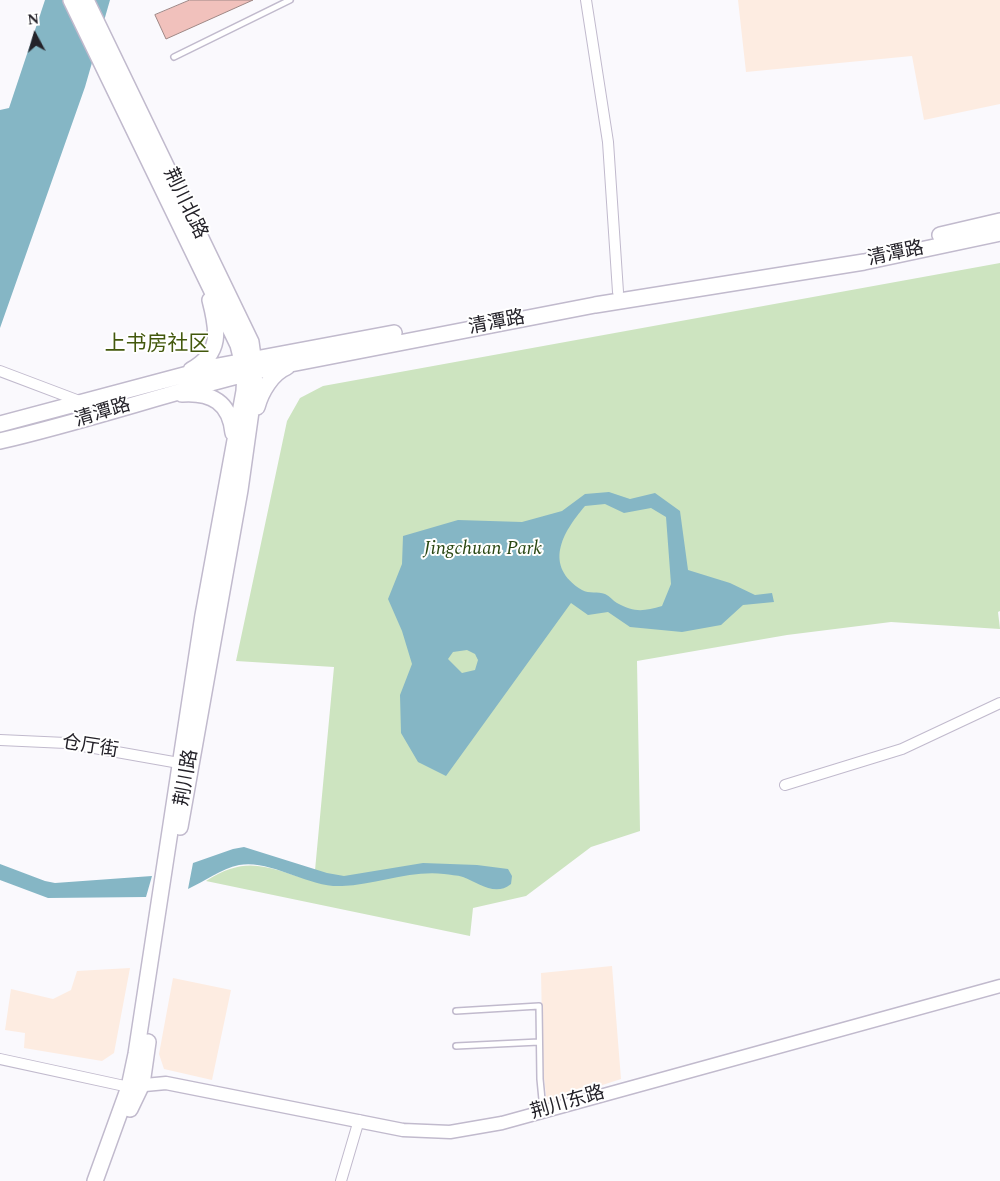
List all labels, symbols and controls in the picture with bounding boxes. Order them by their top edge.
text: N [27,9,40,31]
north arrow [10,10,60,60]
street label: 荆川北路 [157,165,211,243]
street label: 清潭路 [866,238,926,272]
street label: 清潭路 [467,307,527,341]
district label: 上书房社区 [105,333,209,359]
street label: 清潭路 [72,395,134,433]
park label: Jingchuan Park [424,539,542,561]
street label: 仓厅街 [60,732,120,764]
street label: 荆川路 [172,748,204,808]
street label: 荆川东路 [528,1083,608,1125]

